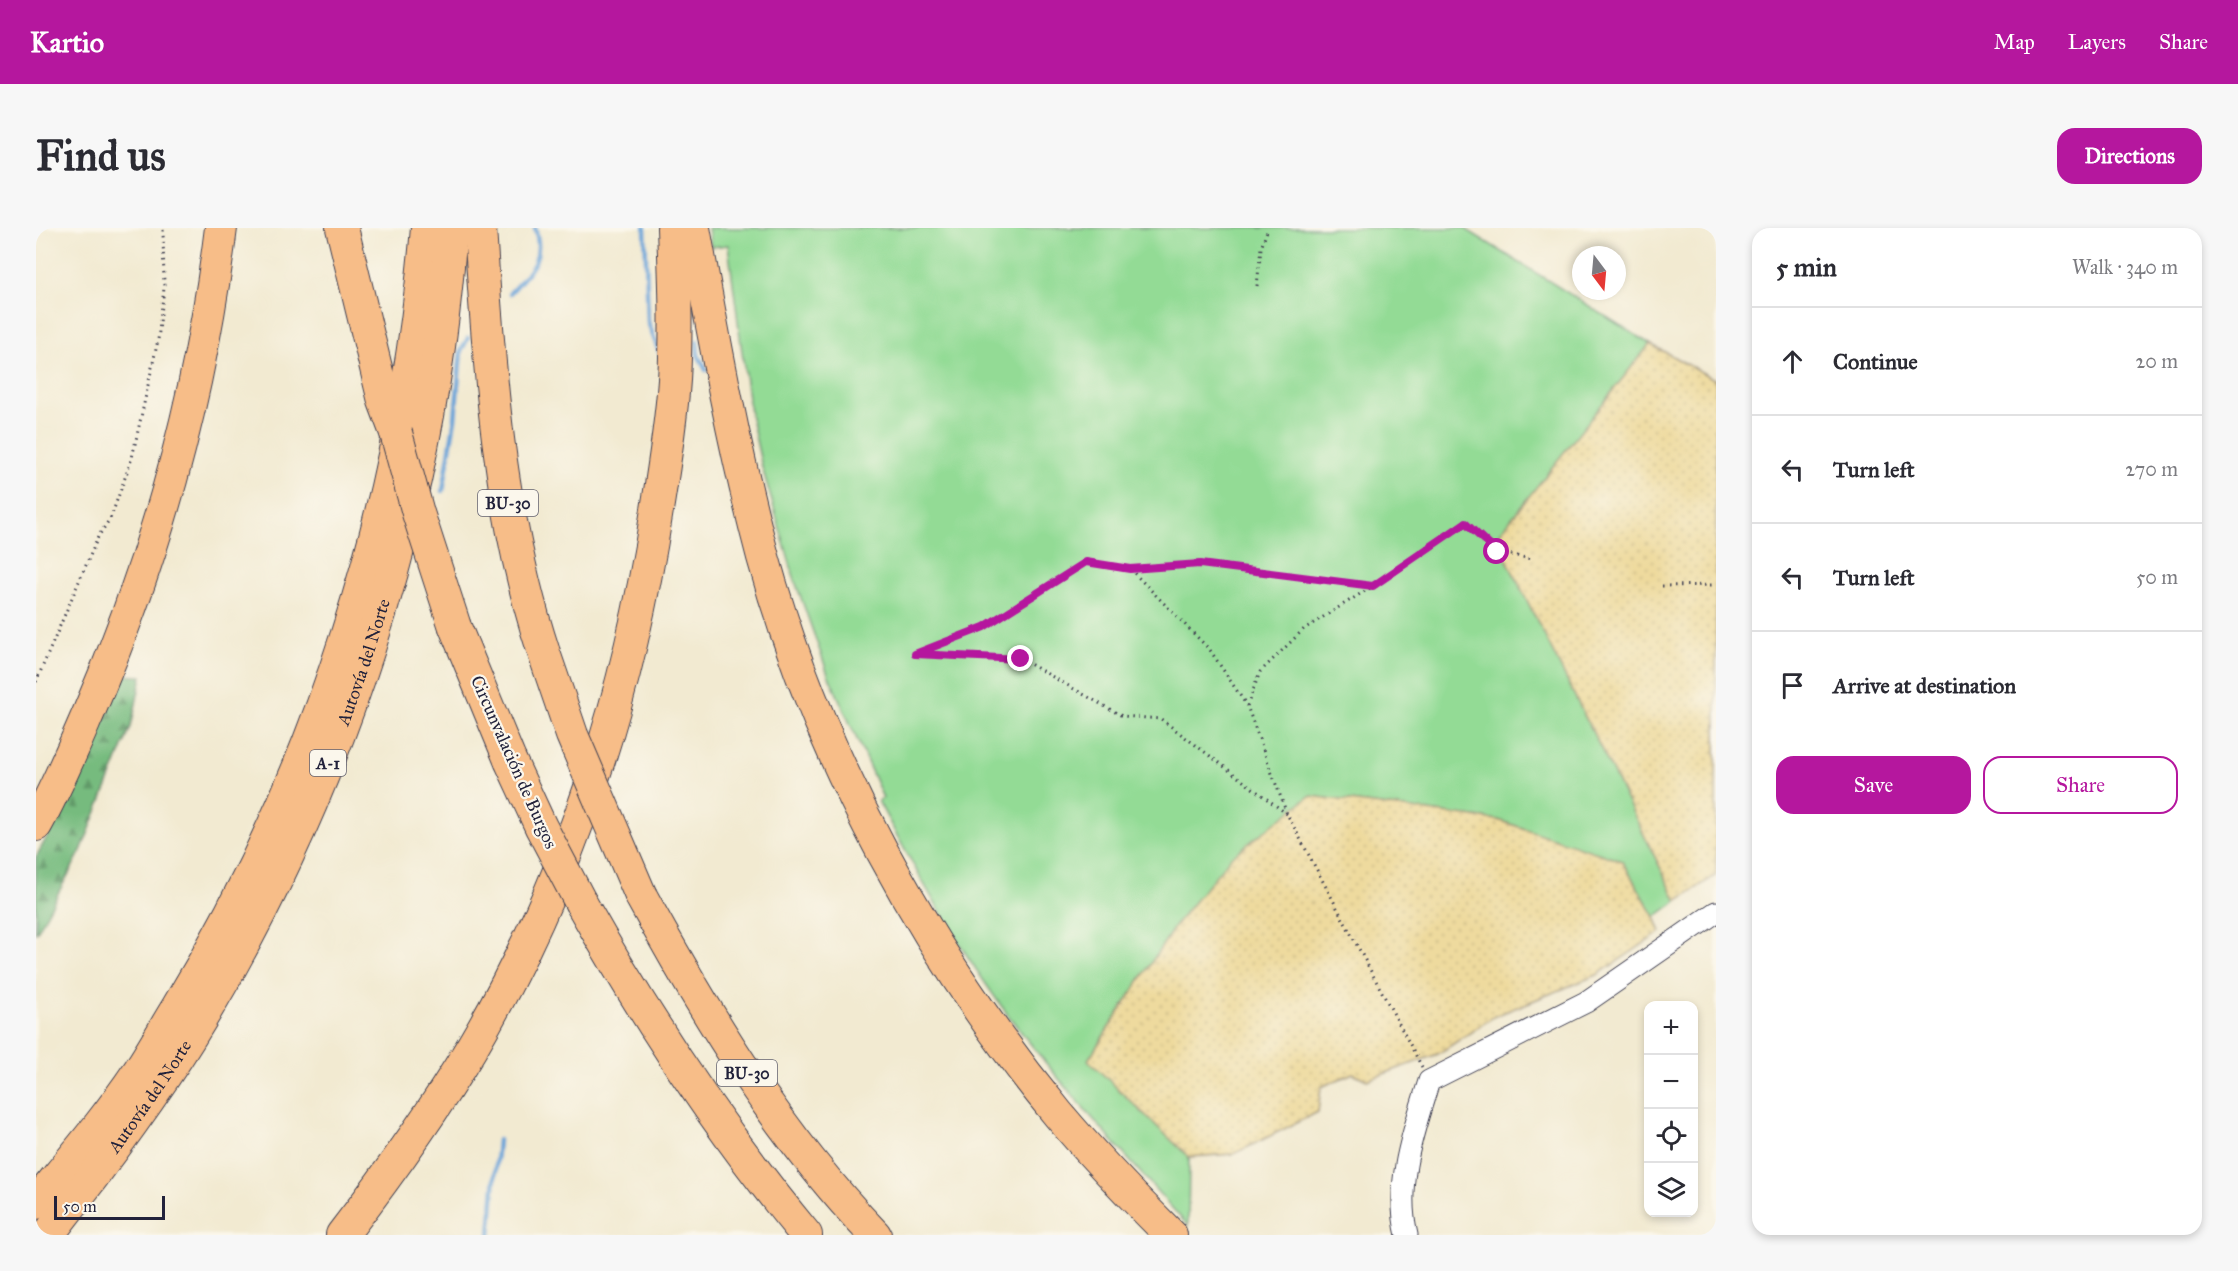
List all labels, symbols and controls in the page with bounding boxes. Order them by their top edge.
text: Kartio [30,25,104,60]
text: Map [1994,29,2035,55]
text: Layers [2068,29,2126,55]
text: Share [2159,29,2208,55]
button: Directions [2057,128,2202,184]
text: Find us [36,130,166,182]
north arrow [1572,246,1626,300]
text: 5 min [1776,251,1837,283]
text: Walk · 340 m [2072,255,2178,279]
icon: ahead [1776,345,1809,378]
text: Continue [1833,348,1918,375]
text: 20 m [2135,349,2178,373]
icon: left [1776,453,1809,486]
text: Turn left [1833,456,1915,483]
text: 270 m [2125,457,2178,481]
road number: BU-30 [478,490,538,516]
route start [1483,538,1509,564]
icon: left [1776,561,1809,594]
text: Turn left [1833,564,1915,591]
text: 50 m [2136,565,2178,589]
street label: Autovía del Norte [332,596,395,729]
route end [1007,645,1033,671]
icon: arrive [1776,669,1809,702]
street label: Circunvalación de Burgos [465,672,562,852]
text: Arrive at destination [1833,672,2016,699]
road number: A-1 [310,750,346,776]
button: Save [1776,756,1971,814]
button: Share [1983,756,2178,814]
map controls [1644,1001,1698,1217]
button: + [1644,1001,1698,1055]
street label: Autovía del Norte [103,1036,196,1158]
button: − [1644,1055,1698,1109]
road number: BU-30 [717,1060,777,1086]
button: locate [1644,1109,1698,1163]
button: layers [1644,1163,1698,1217]
scale bar [54,1193,165,1220]
text: 50 m [63,1197,97,1216]

